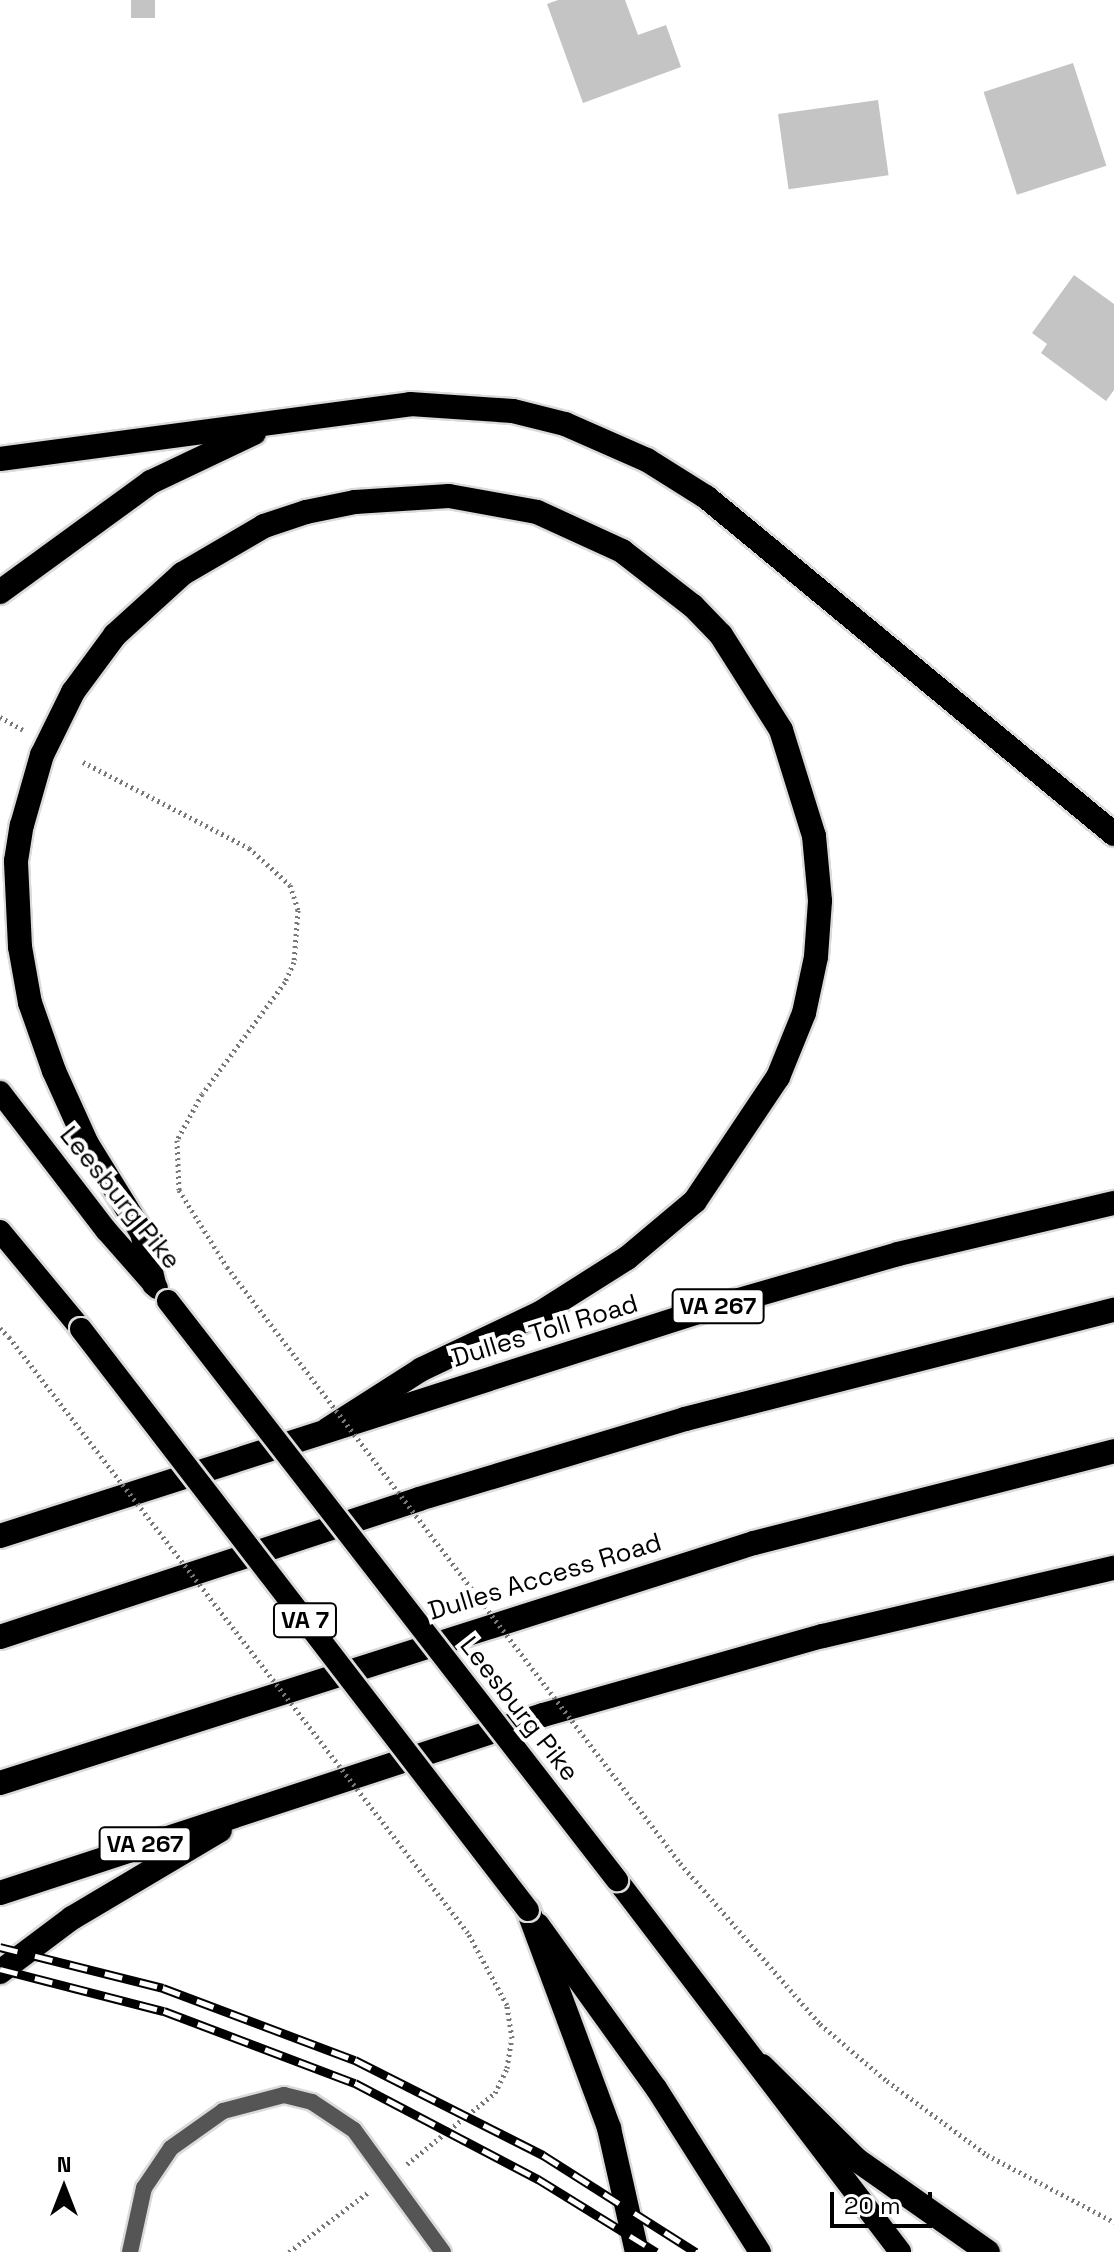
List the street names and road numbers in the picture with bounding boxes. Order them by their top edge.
street label: Leesburg Pike [53,1120,187,1276]
road number: VA 267 [670,1286,766,1326]
street label: Dulles Toll Road [448,1288,642,1374]
street label: Dulles Access Road [425,1527,665,1627]
road number: VA 7 [271,1600,339,1640]
street label: Leesburg Pike [453,1631,585,1787]
road number: VA 267 [97,1824,193,1864]

